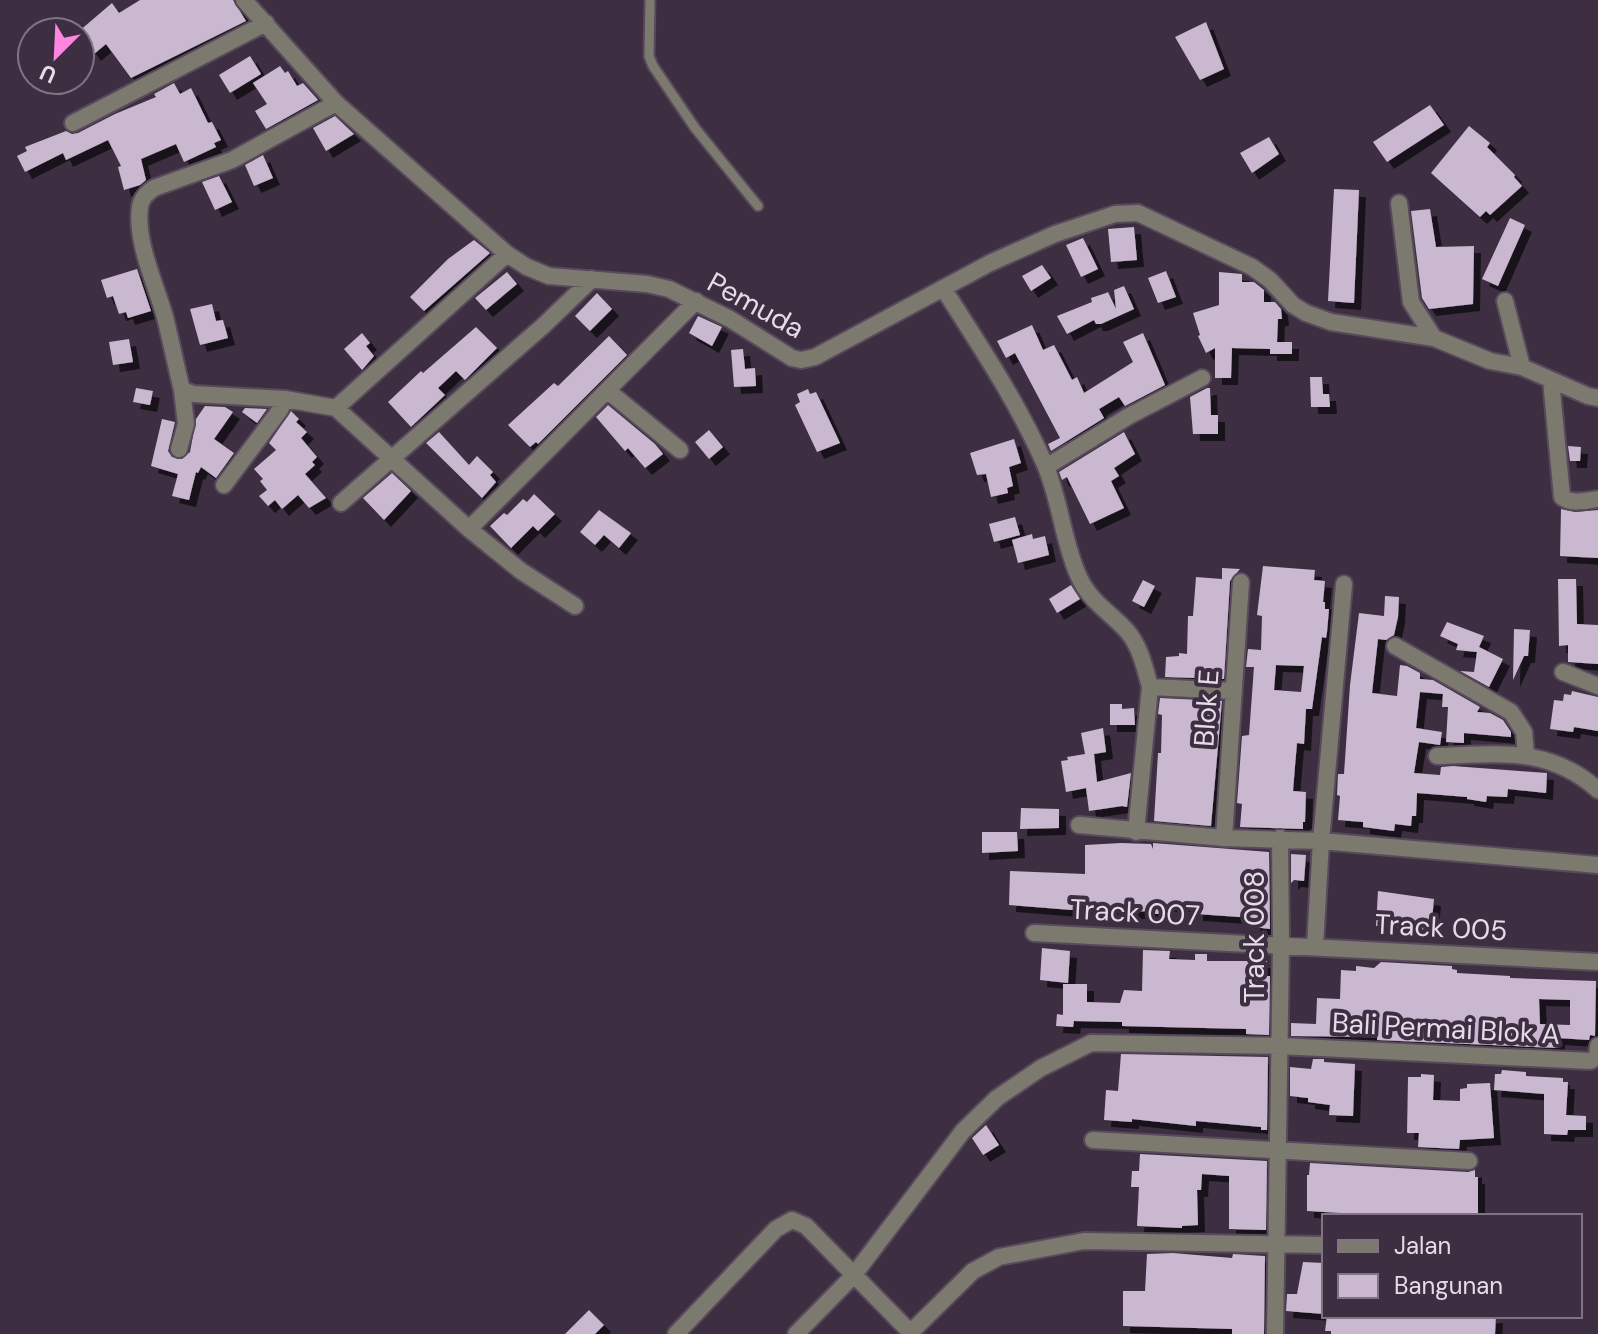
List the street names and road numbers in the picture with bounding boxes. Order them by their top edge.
street label: Pemuda [701,264,811,347]
street label: Blok E [1185,668,1228,748]
street label: Track 008 [1236,871,1273,1003]
street label: Track 007 [1069,891,1201,934]
street label: Track 005 [1374,906,1508,949]
street label: Bali Permai Blok A [1331,1004,1561,1053]

